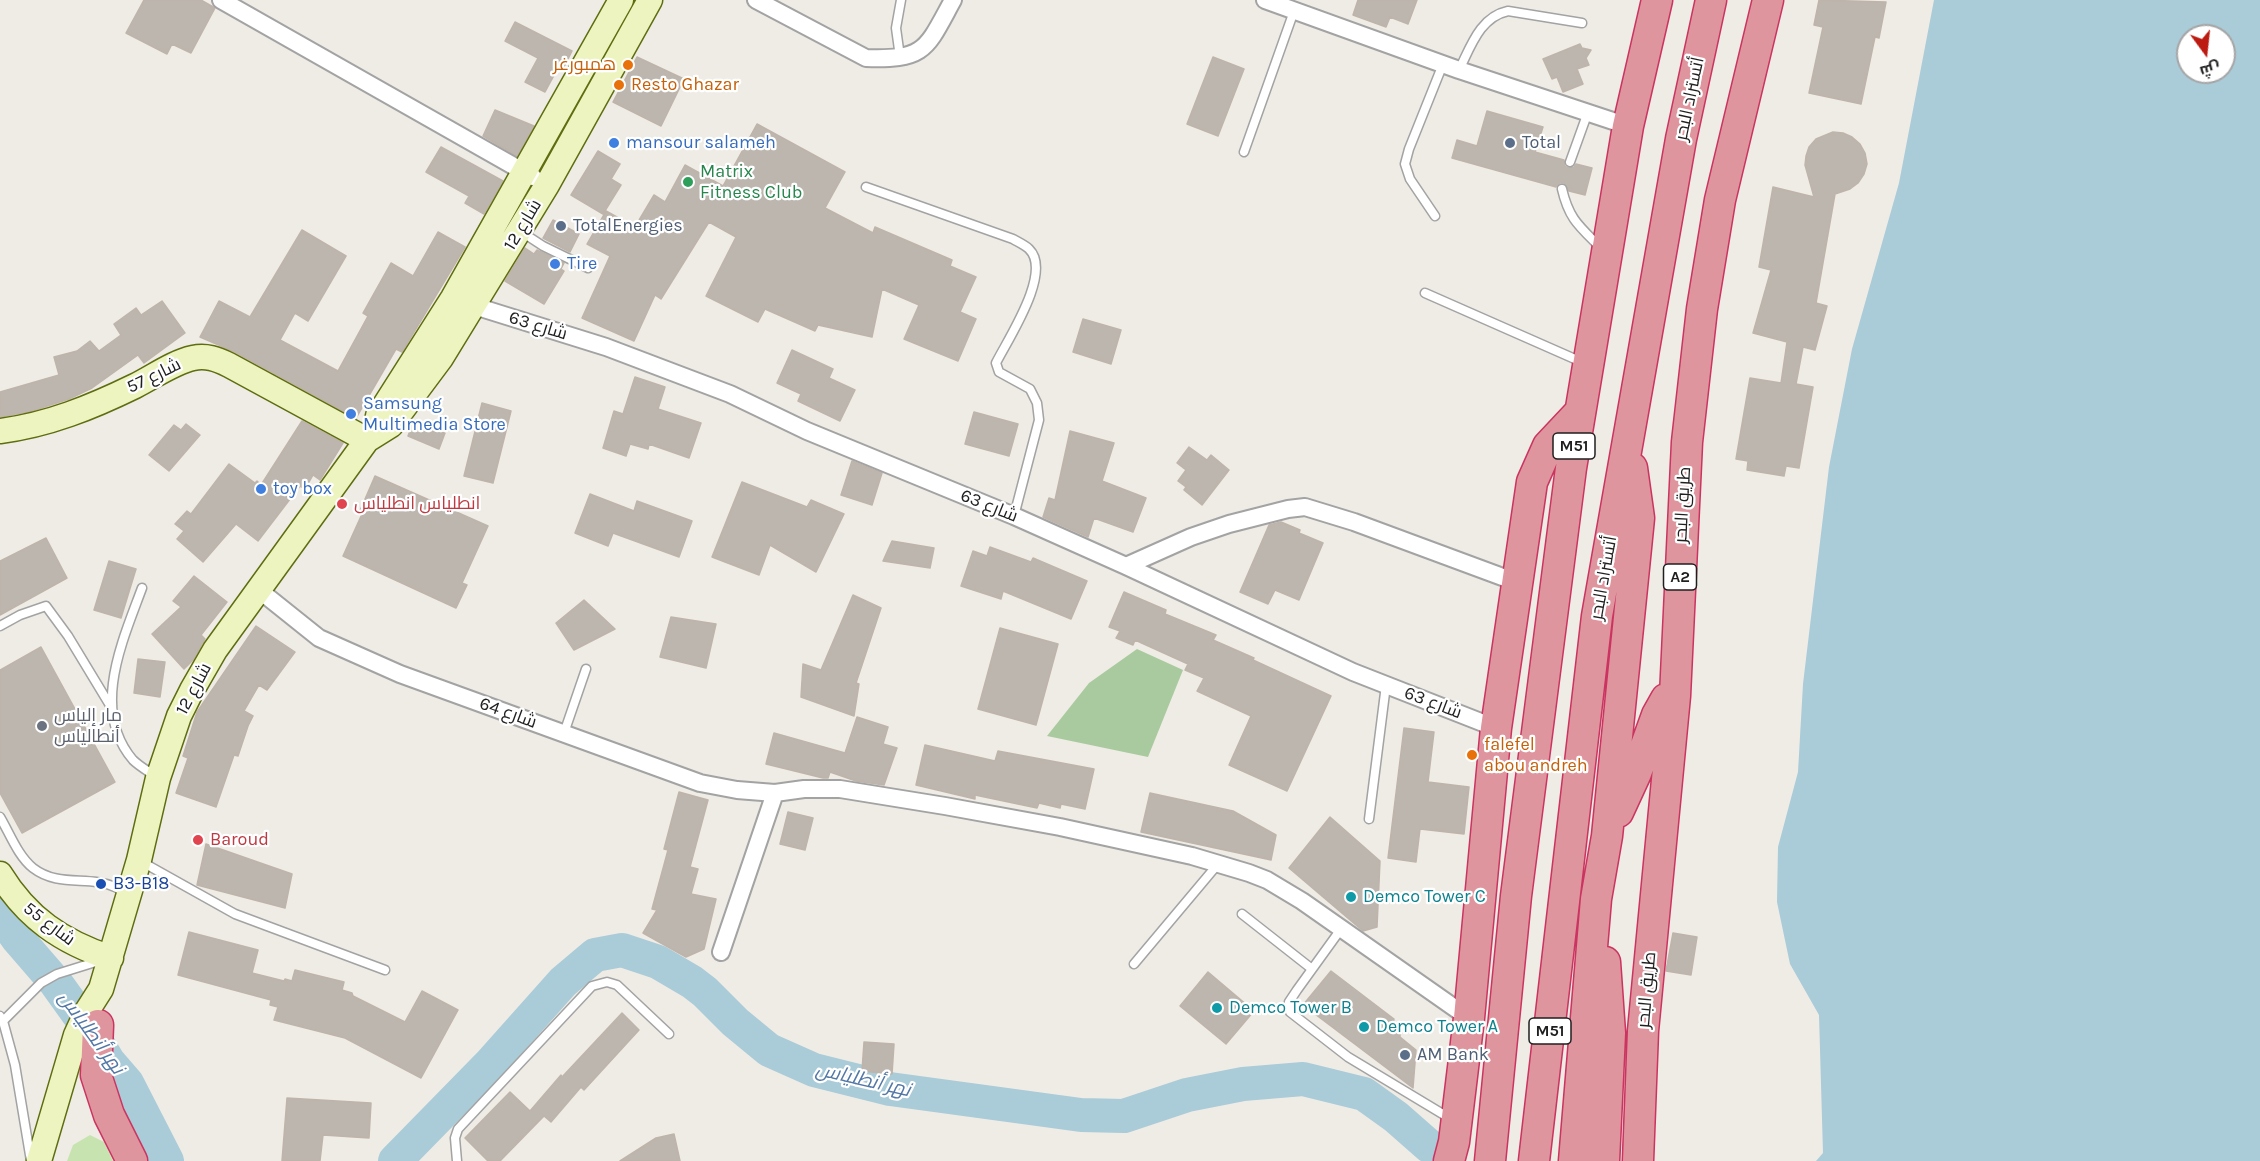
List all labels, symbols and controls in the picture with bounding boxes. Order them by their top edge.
north arrow [2176,24,2236,84]
place label: همبورغر [553,54,616,76]
street label: أتستراد البحر [1671,55,1709,143]
marker: همبورغر [621,58,635,72]
text: ش [2198,58,2223,82]
place label: Resto Ghazar [631,74,739,96]
marker: Resto Ghazar [612,78,626,92]
place label: mansour salameh [626,132,776,154]
place label: Total [1522,132,1561,154]
marker: mansour salameh [607,136,621,150]
marker: Total [1503,136,1517,150]
place label: Matrix Fitness Club [700,161,803,204]
marker: Matrix Fitness Club [681,175,695,189]
street label: شارع 12 [499,196,547,254]
place label: TotalEnergies [573,215,683,237]
marker: TotalEnergies [554,219,568,233]
place label: Tire [567,253,597,275]
marker: Tire [548,257,562,271]
street label: شارع 63 [506,307,570,345]
street label: شارع 57 [123,354,185,398]
place label: Samsung Multimedia Store [363,393,506,436]
marker: Samsung Multimedia Store [344,407,358,421]
road number: M51 [1553,433,1595,459]
street label: طريق البحر [1670,466,1696,544]
place label: toy box [273,478,332,500]
marker: toy box [254,482,268,496]
street label: شارع 63 [957,485,1021,527]
place label: انطلياس انطلياس [354,493,480,515]
marker: انطلياس انطلياس [335,497,349,511]
street label: أتستراد البحر [1586,534,1622,622]
road number: A2 [1664,564,1696,590]
street label: شارع 12 [171,659,217,719]
street label: شارع 63 [1401,682,1465,724]
street label: شارع 64 [476,693,540,733]
place label: مار إلياس أنطالياس [54,705,122,748]
marker: مار إلياس أنطالياس [35,719,49,733]
place label: falefel abou andreh [1484,734,1588,777]
marker: falefel abou andreh [1465,748,1479,762]
place label: Baroud [210,829,269,851]
marker: Baroud [191,833,205,847]
place label: B3-B18 [113,873,169,895]
marker: B3-B18 [94,877,108,891]
place label: Demco Tower C [1363,886,1486,908]
marker: Demco Tower C [1344,890,1358,904]
street label: شارع 55 [19,897,79,951]
street label: طريق البحر [1633,951,1661,1029]
water label: نهر أنطلياس [53,987,129,1079]
place label: Demco Tower B [1229,997,1352,1019]
marker: Demco Tower B [1210,1001,1224,1015]
place label: Demco Tower A [1376,1016,1498,1038]
road number: M51 [1529,1018,1571,1044]
marker: Demco Tower A [1357,1020,1371,1034]
place label: AM Bank [1417,1044,1489,1066]
marker: AM Bank [1398,1048,1412,1062]
water label: نهر أنطلياس [813,1057,913,1103]

